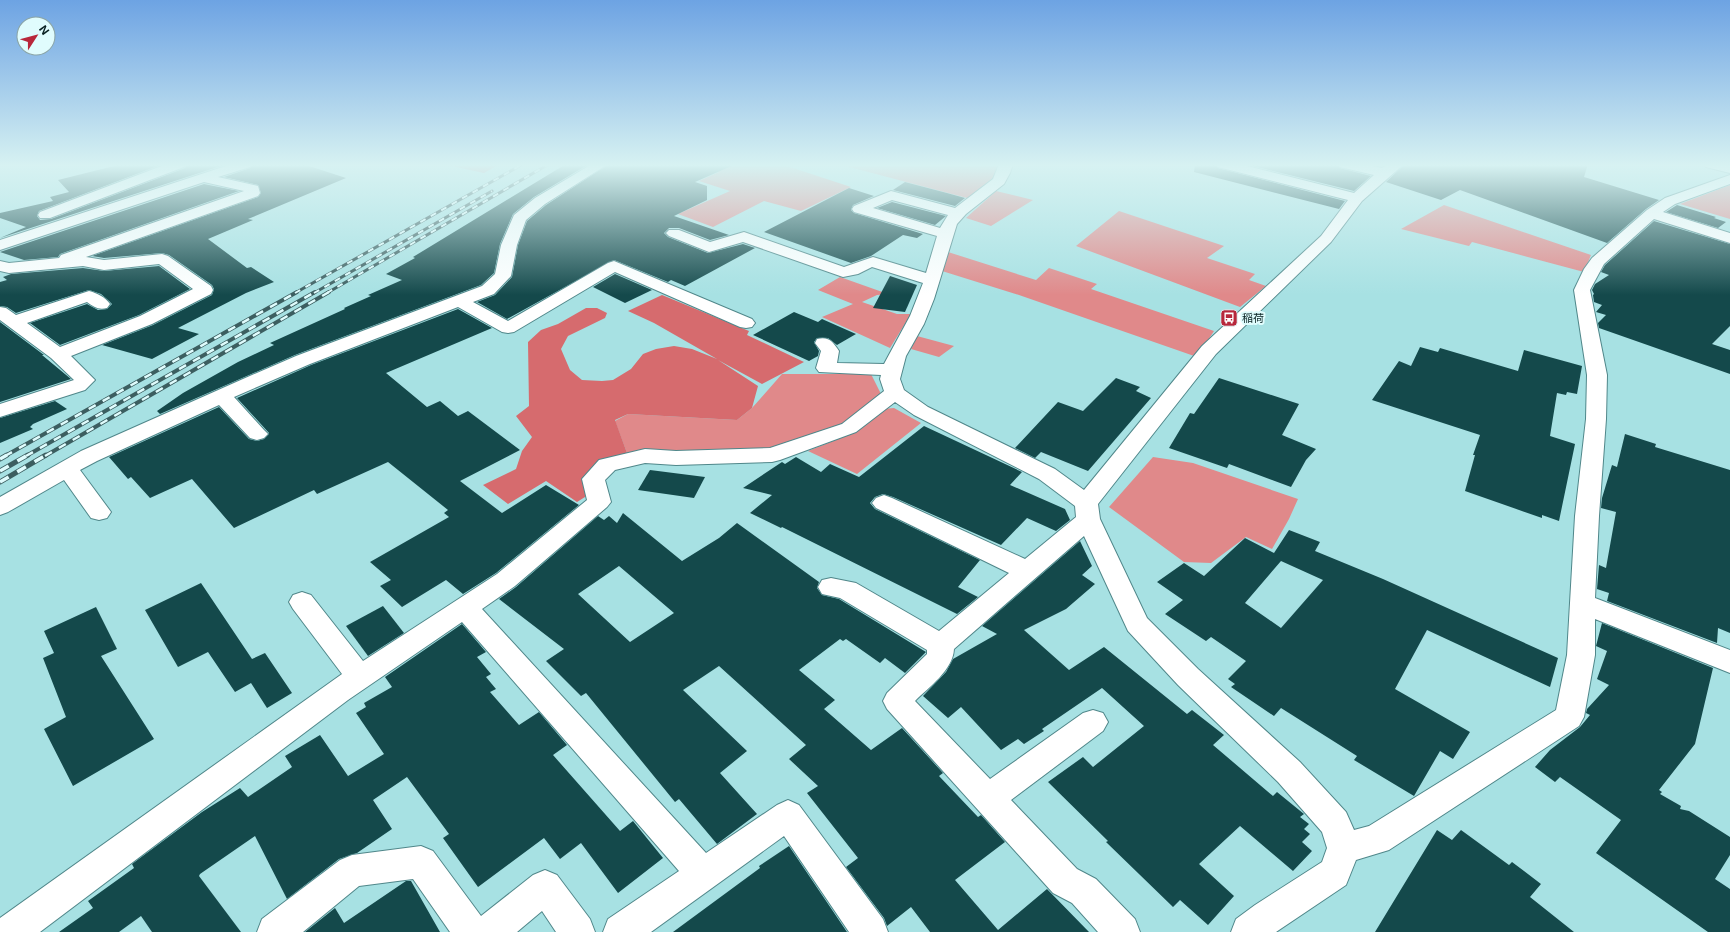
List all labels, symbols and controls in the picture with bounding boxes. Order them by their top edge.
north arrow [16,16,56,56]
text: N [36,23,52,38]
bus stop icon: 稲荷 [1219,308,1239,328]
place label: 稲荷 [1242,311,1264,325]

